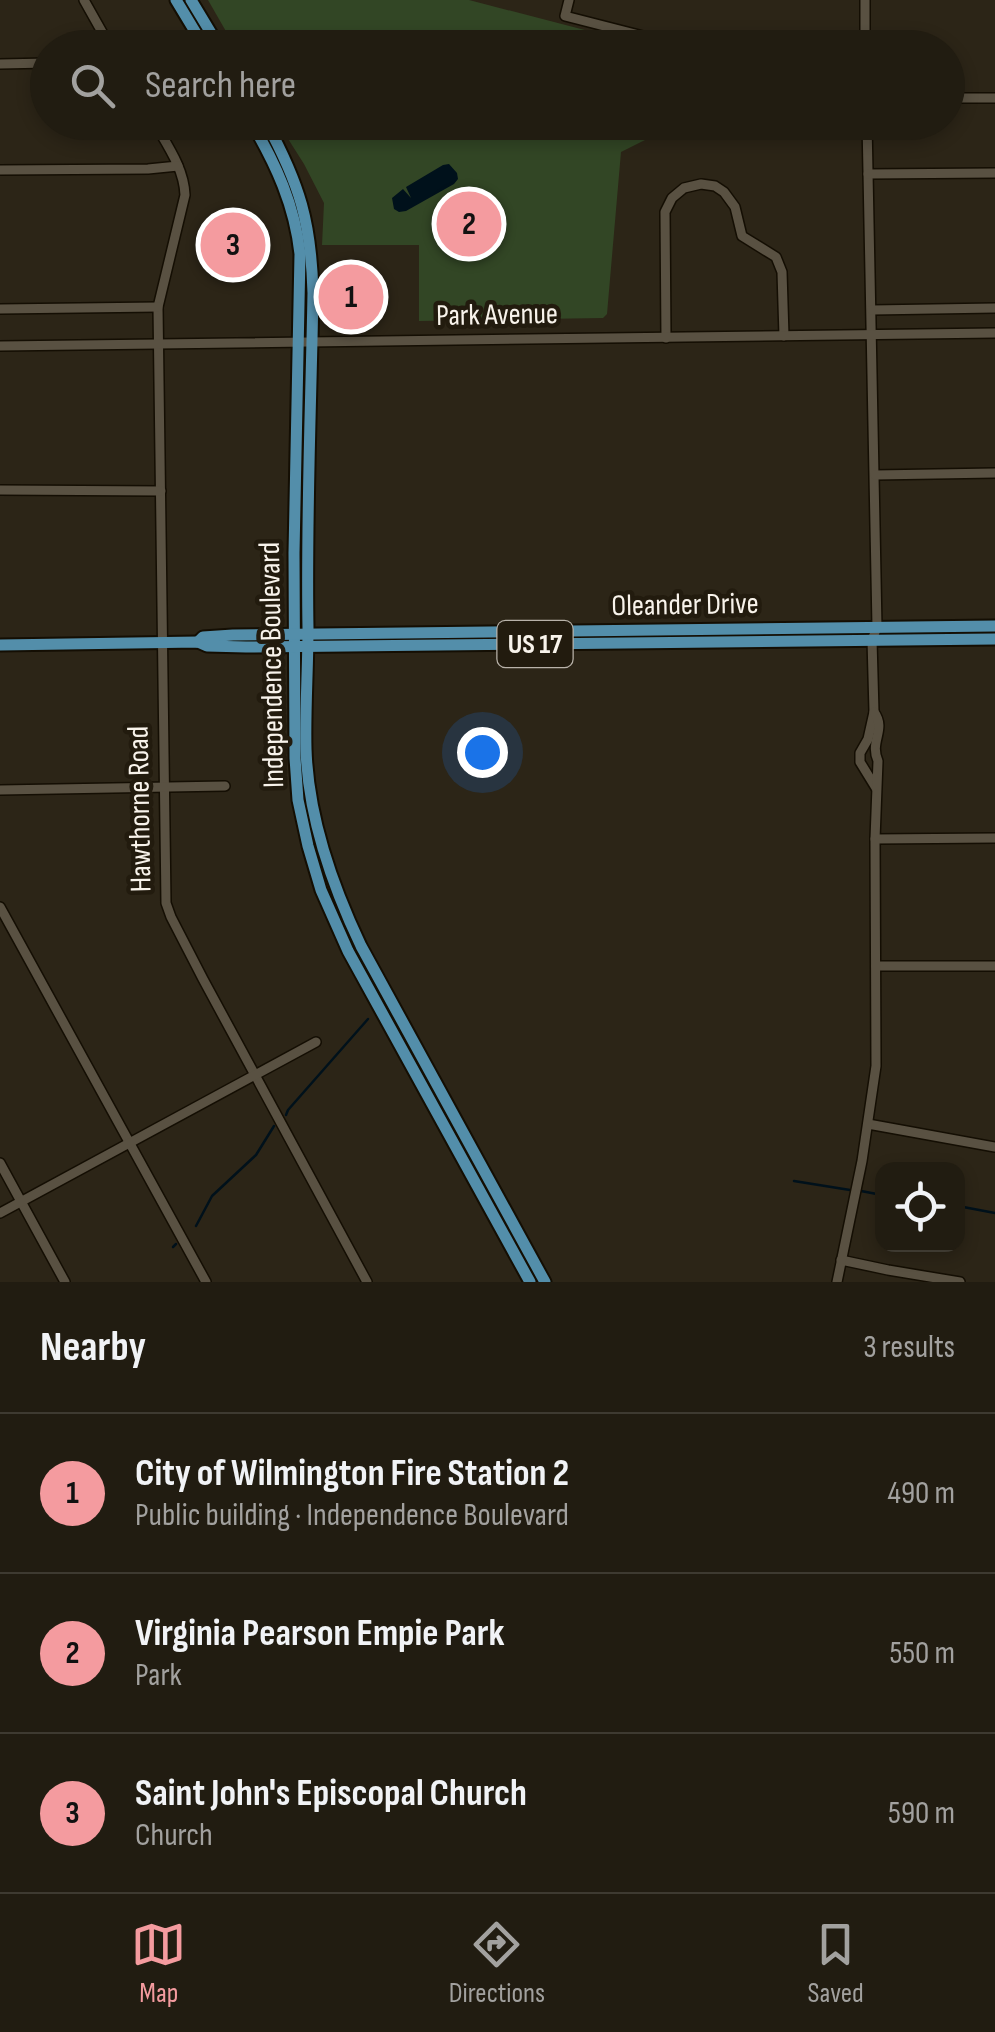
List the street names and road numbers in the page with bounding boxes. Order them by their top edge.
street label: Park Avenue [436,296,558,334]
street label: Independence Boulevard [252,542,292,788]
street label: Oleander Drive [611,586,759,624]
road number: US 17 [498,621,572,667]
street label: Hawthorne Road [121,726,159,892]

